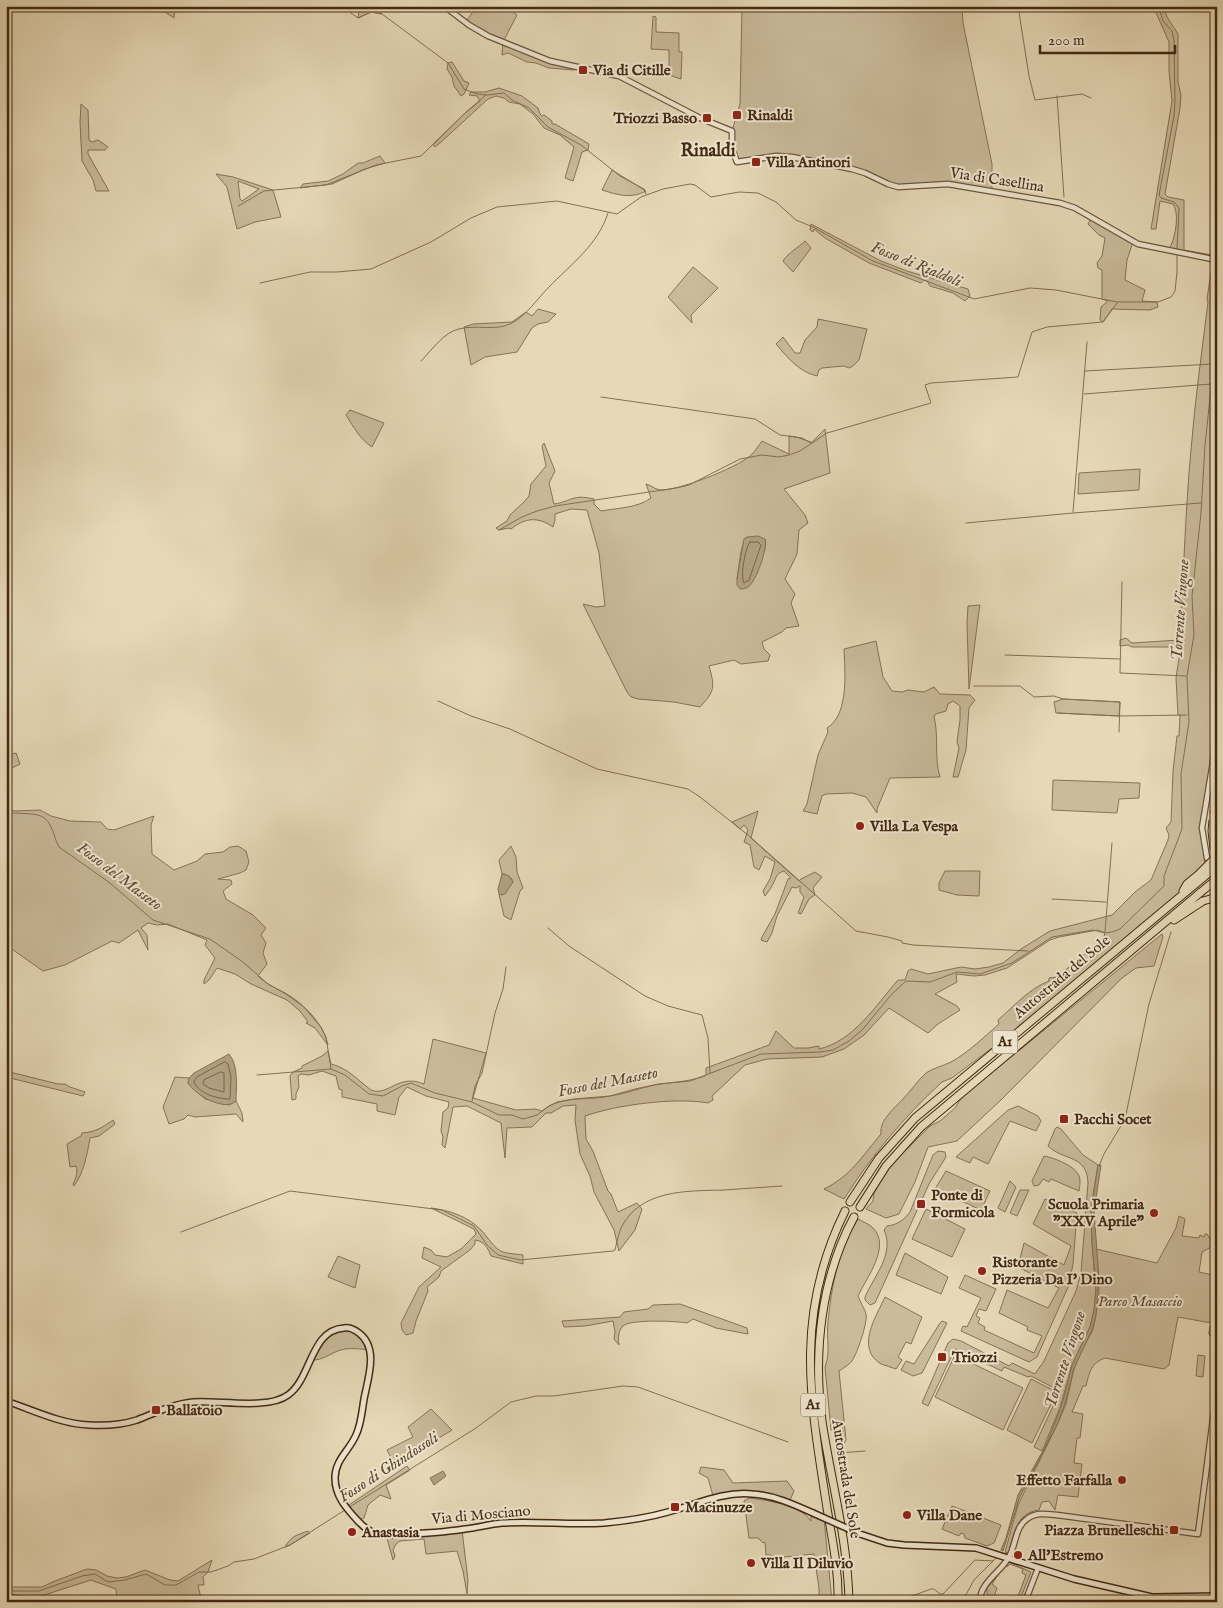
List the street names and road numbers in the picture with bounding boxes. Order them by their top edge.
street label: Via di Casellina [948,163,1046,197]
street label: Autostrada del Sole [1009,931,1114,1024]
road number: A1 [992,1030,1018,1054]
road number: A1 [800,1394,826,1416]
street label: Autostrada del Sole [827,1417,865,1540]
street label: Via di Mosciano [430,1501,531,1529]

